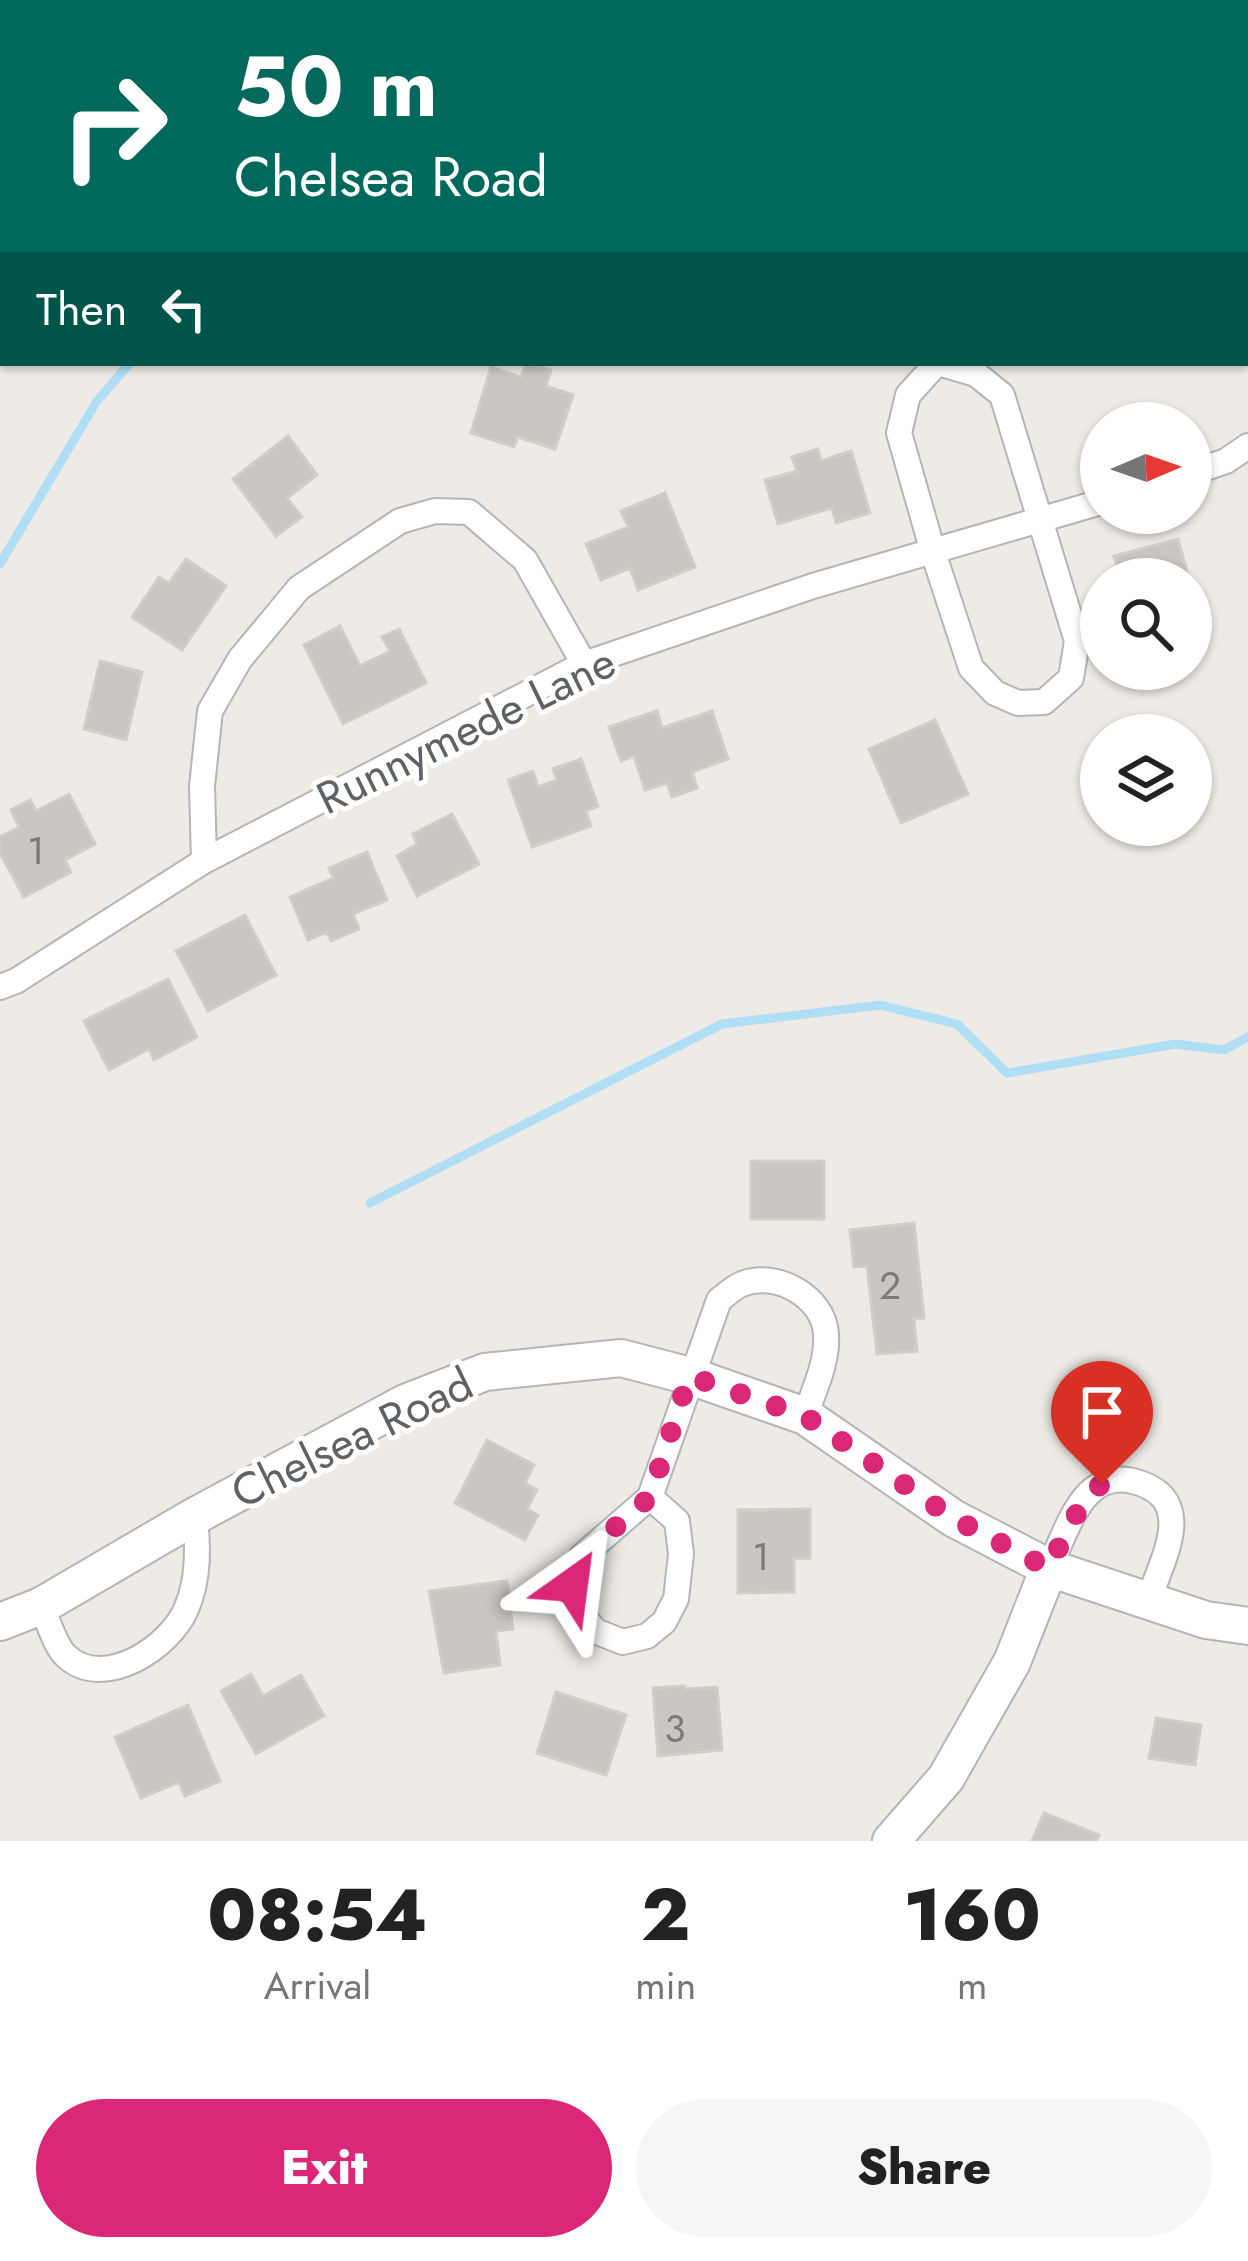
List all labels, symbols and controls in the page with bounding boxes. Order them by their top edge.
text: 50 m [234,26,438,148]
icon: right [36,48,192,204]
text: Chelsea Road [234,138,548,216]
icon: left [151,276,217,342]
text: Then [36,277,127,342]
north arrow [1080,402,1212,534]
map controls [1080,402,1212,846]
button: search [1080,558,1212,690]
street label: Runnymede Lane [306,630,626,830]
button: layers [1080,714,1212,846]
house number: 1 [27,822,45,879]
house number: 2 [879,1257,901,1314]
street label: Chelsea Road [220,1351,484,1525]
pin [1051,1361,1153,1484]
icon: arrive [1069,1379,1135,1445]
position arrow [509,1522,635,1648]
house number: 1 [752,1528,770,1585]
house number: 3 [664,1700,686,1757]
text: 08:54 [207,1863,428,1967]
text: 2 [641,1863,690,1967]
text: 160 [904,1863,1041,1967]
text: Arrival [264,1957,371,2014]
text: min [635,1957,696,2014]
text: m [957,1957,987,2014]
button: Exit [36,2099,612,2237]
button: Share [636,2099,1212,2237]

